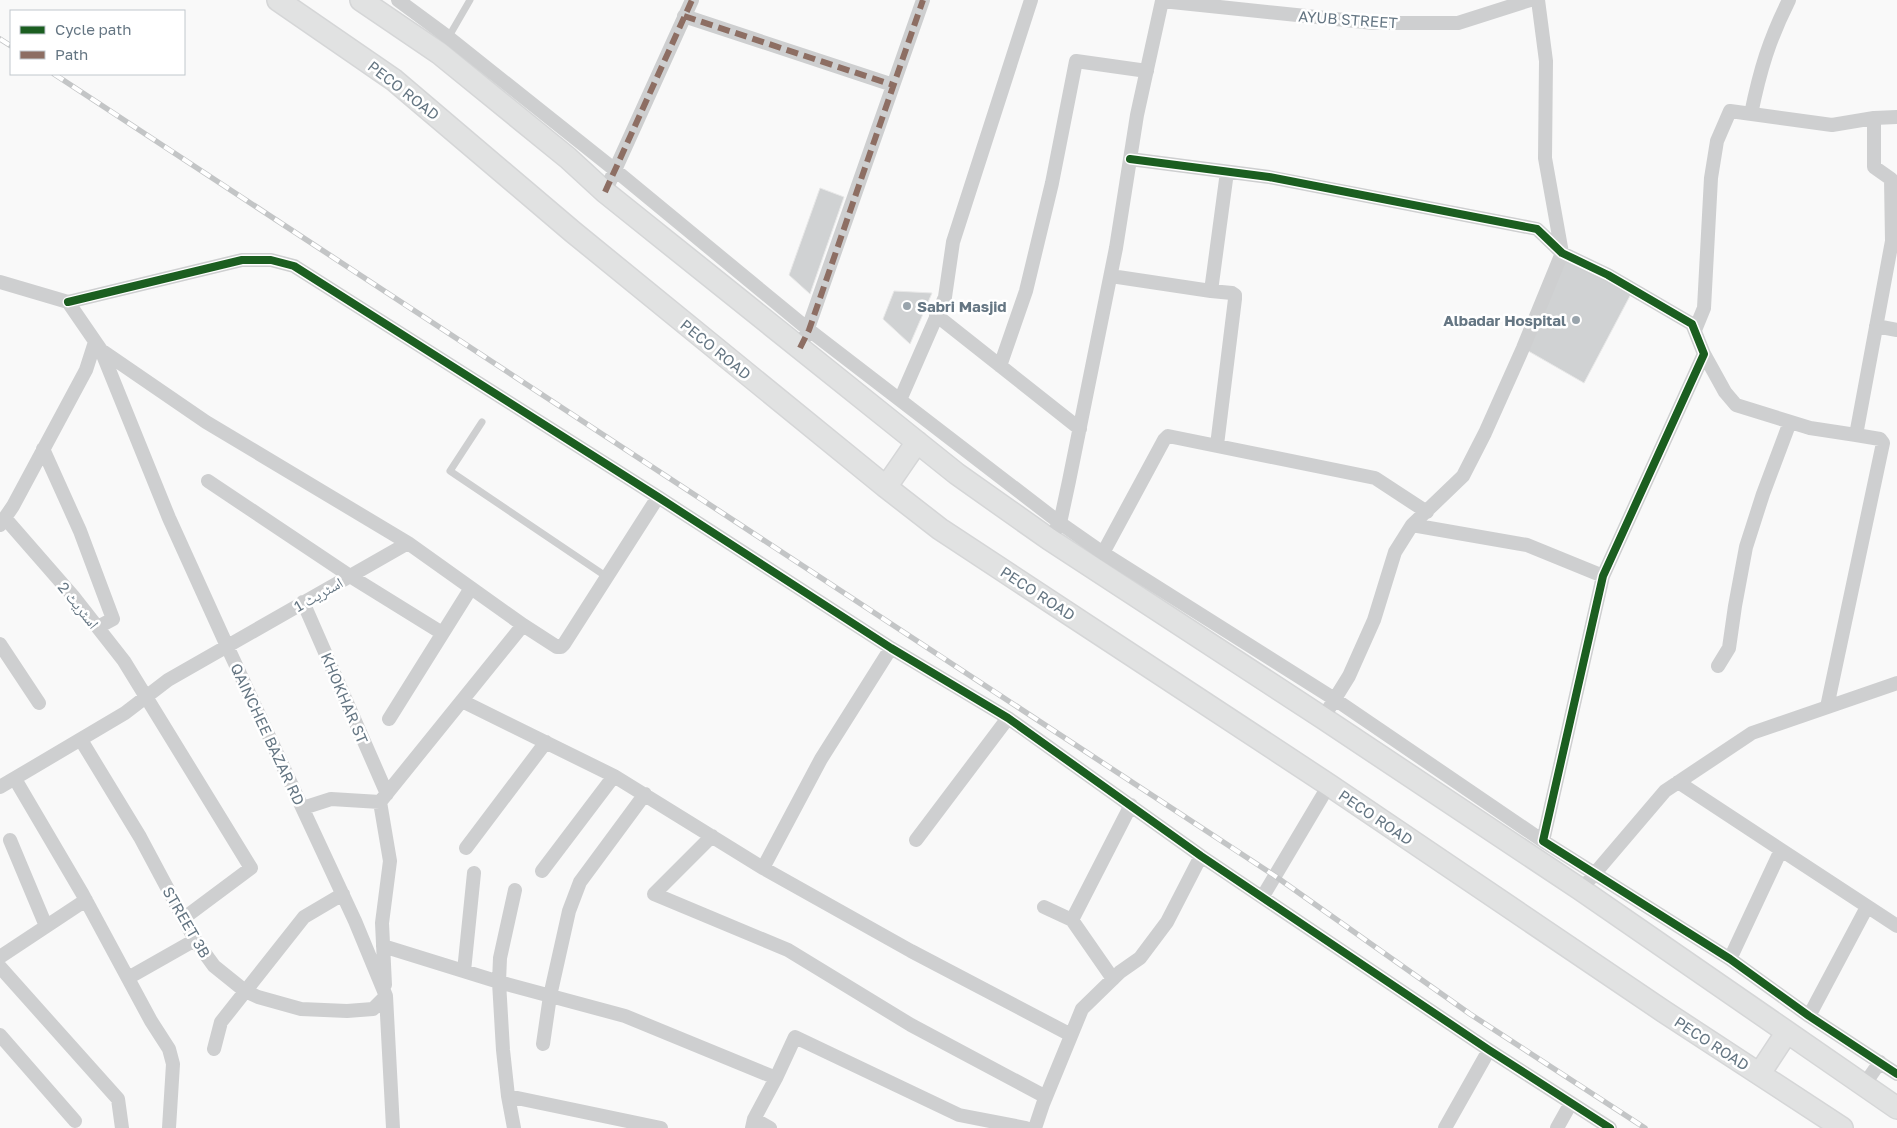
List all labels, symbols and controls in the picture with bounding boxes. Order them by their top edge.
street label: AYUB STREET [1298,7,1398,31]
legend [10,10,185,75]
text: Cycle path [55,20,131,38]
text: Path [55,45,88,63]
street label: PECO ROAD [365,57,443,123]
place label: Sabri Masjid [917,297,1007,315]
marker: Sabri Masjid [901,300,913,312]
place label: Albadar Hospital [1443,311,1566,329]
marker: Albadar Hospital [1570,314,1582,326]
street label: PECO ROAD [677,315,755,383]
street label: PECO ROAD [997,562,1079,624]
street label: اسٹریٹ 1 [290,573,346,616]
street label: اسٹریٹ 2 [54,578,103,633]
street label: KHOKHAR ST [318,650,372,746]
street label: QAINCHEE BAZAR RD [227,660,309,808]
street label: PECO ROAD [1336,786,1416,848]
street label: STREET 3B [159,883,215,961]
street label: PECO ROAD [1671,1012,1753,1074]

